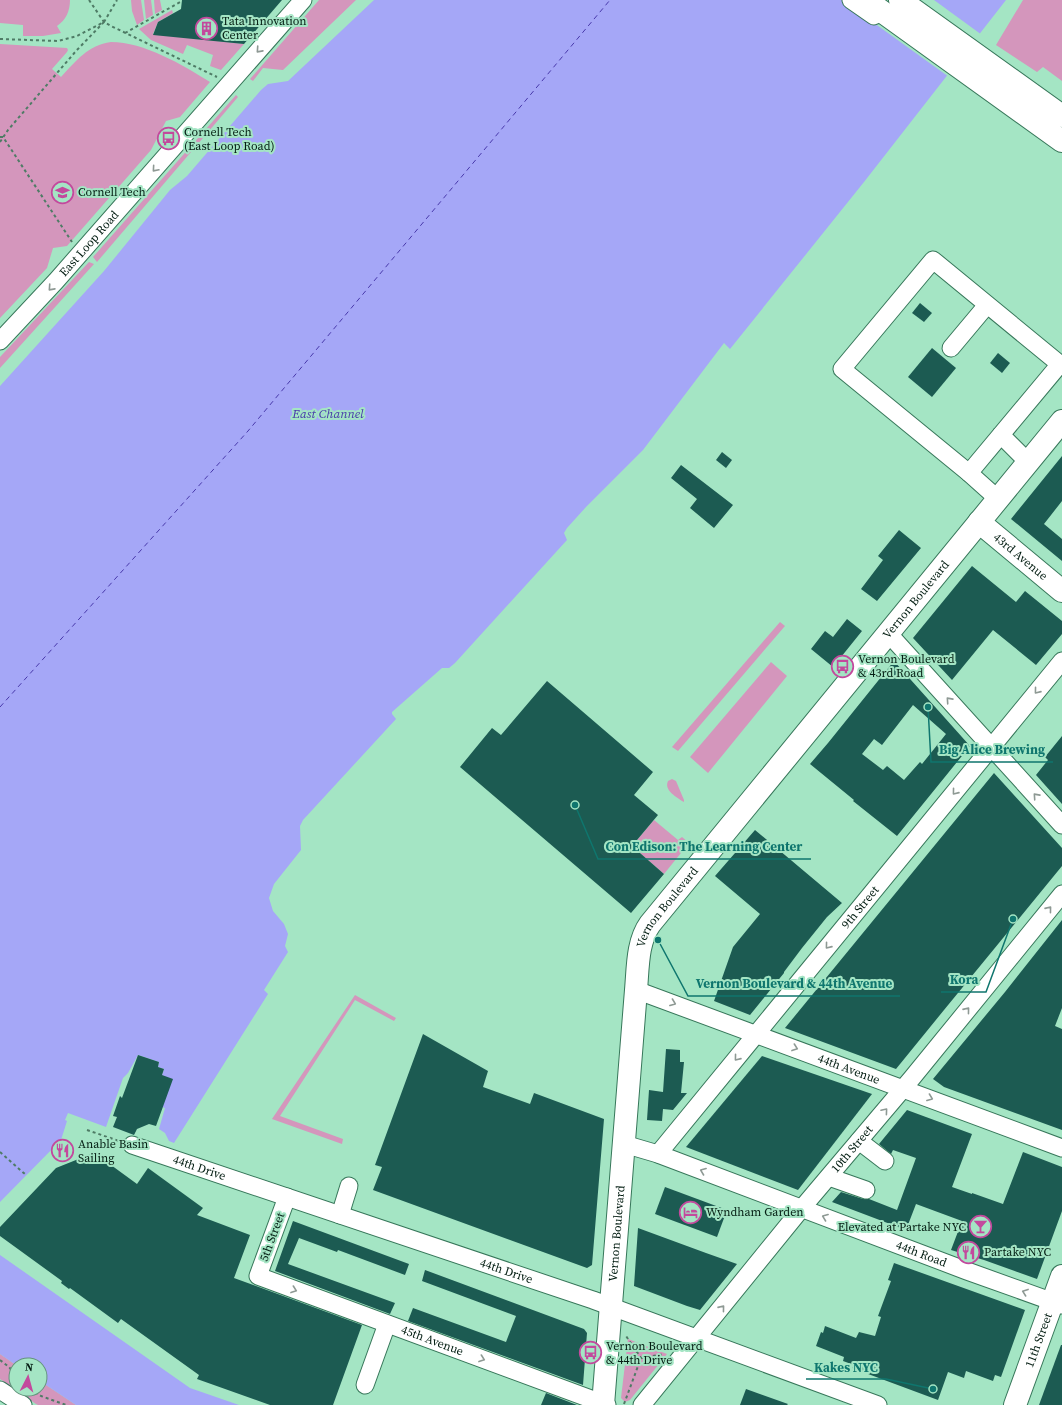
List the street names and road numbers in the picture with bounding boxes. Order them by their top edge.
street label: East Loop Road [56,207,122,280]
street label: 43rd Avenue [990,529,1051,584]
street label: Vernon Boulevard [879,557,953,642]
street label: Vernon Boulevard [633,863,702,949]
street label: 9th Street [838,882,883,932]
street label: 44th Avenue [815,1050,882,1088]
street label: 10th Street [827,1122,876,1176]
street label: 44th Drive [171,1151,228,1184]
street label: Vernon Boulevard [605,1184,628,1282]
street label: 5th Street [256,1210,288,1264]
street label: 44th Road [894,1237,949,1271]
street label: 44th Drive [478,1255,535,1287]
street label: 11th Street [1021,1311,1056,1370]
street label: 45th Avenue [399,1322,466,1359]

